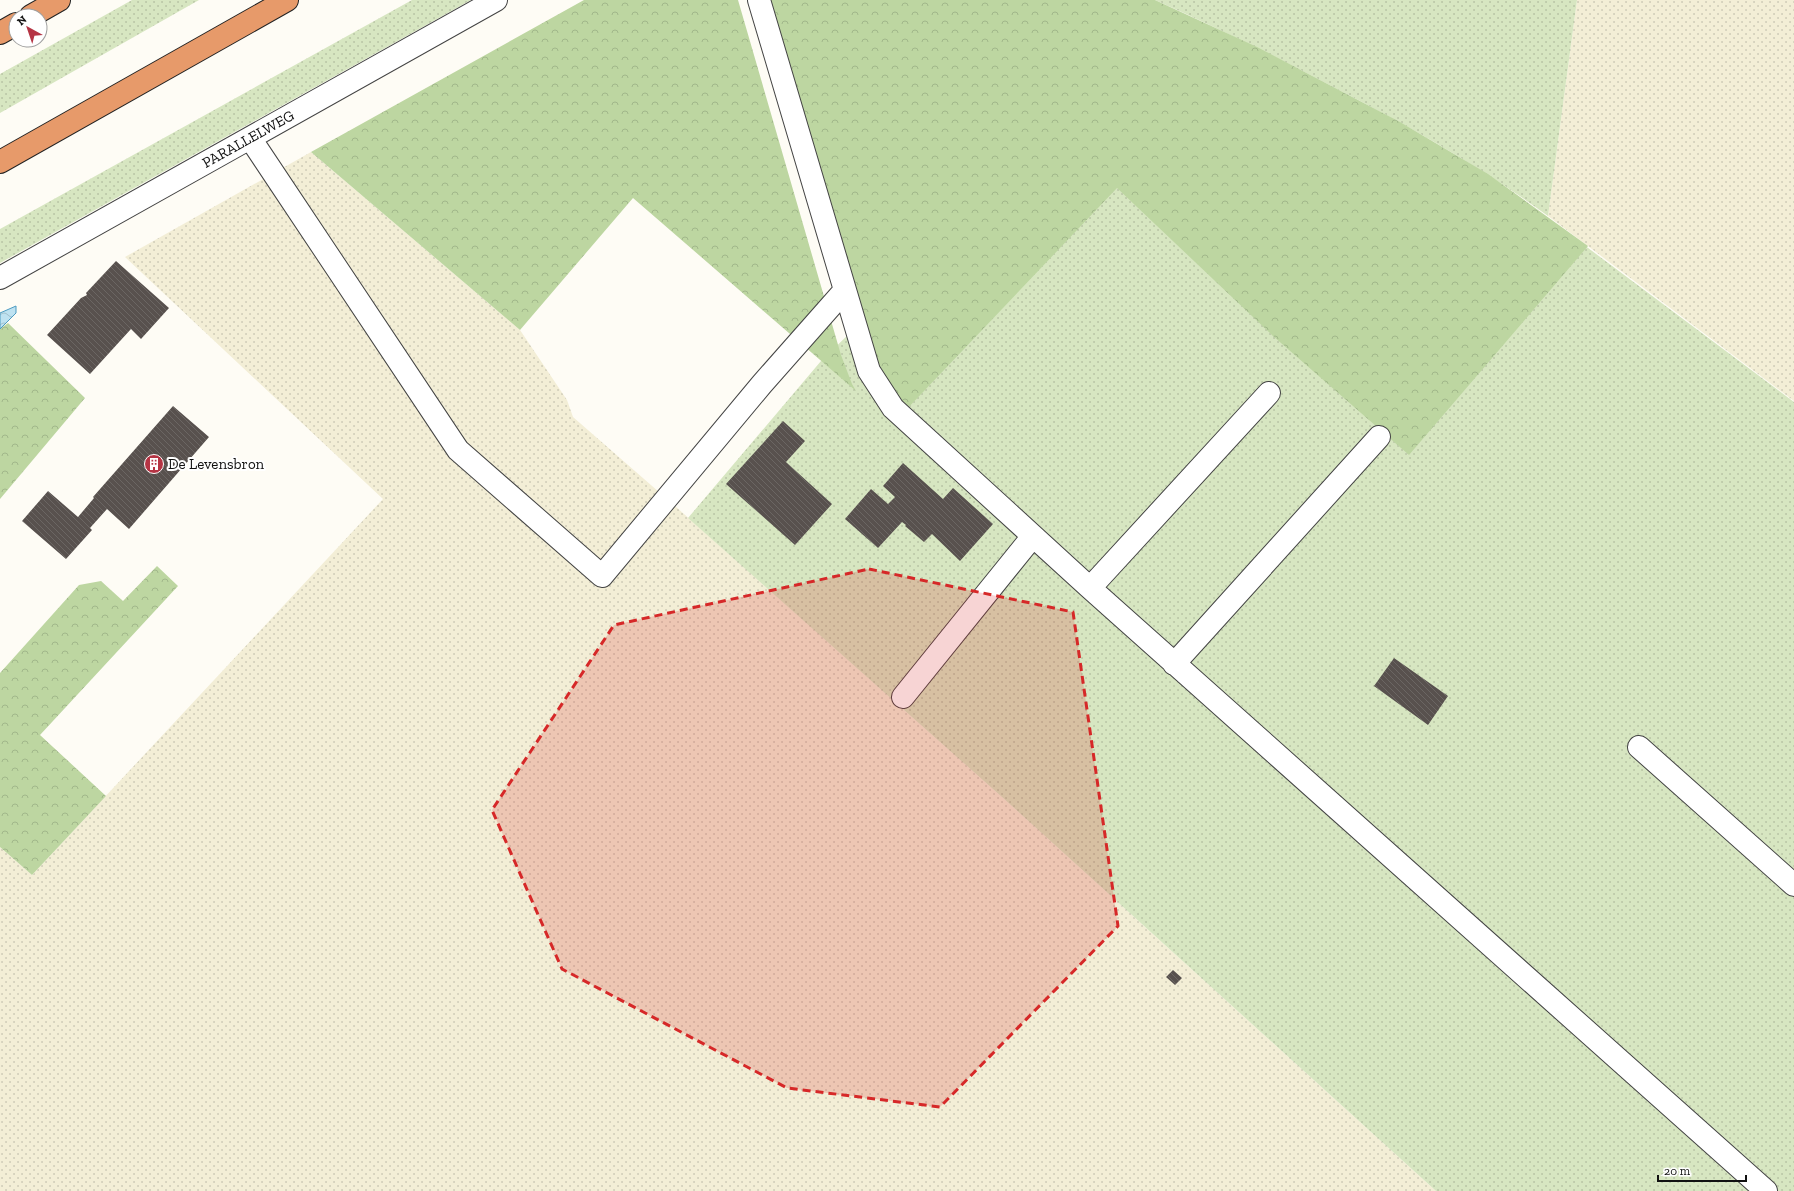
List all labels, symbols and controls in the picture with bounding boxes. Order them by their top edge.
north arrow [8,8,48,48]
text: N [15,13,30,28]
street label: PARALLELWEG [199,106,297,172]
building icon: De Levensbron [143,453,165,475]
place label: De Levensbron [168,455,265,473]
scale bar [1658,1157,1746,1183]
text: 20 m [1664,1164,1691,1178]

